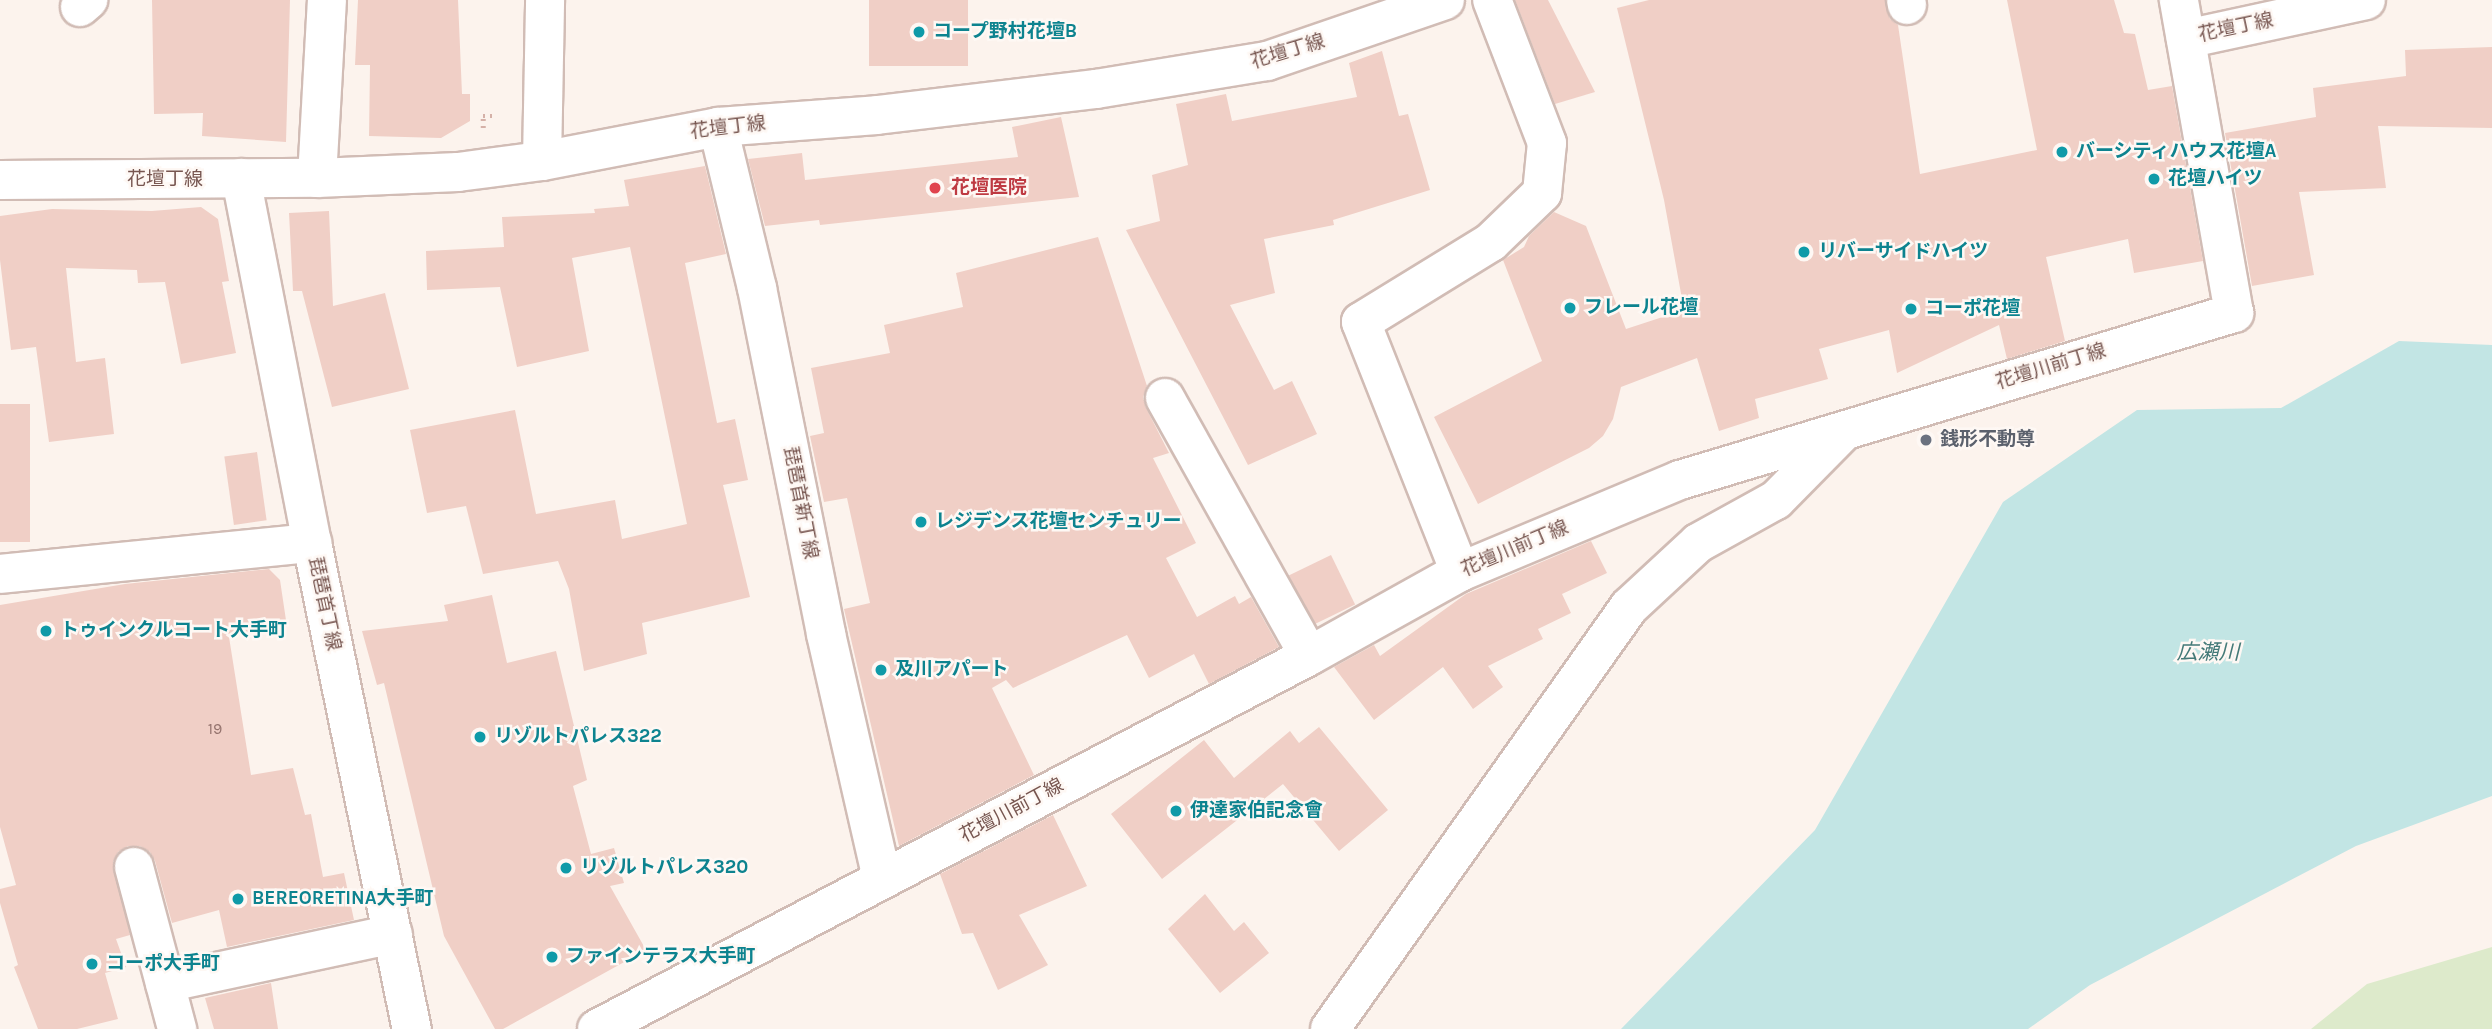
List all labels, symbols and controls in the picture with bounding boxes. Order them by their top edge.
street label: 花壇丁線 [2196,9,2276,47]
place label: コープ野村花壇B [933,21,1078,43]
marker: コープ野村花壇B [911,24,927,40]
street label: 花壇丁線 [1248,30,1328,74]
street label: 花壇丁線 [689,112,767,144]
place label: バーシティハウス花壇A [2076,141,2278,163]
marker: バーシティハウス花壇A [2054,144,2070,160]
place label: 花壇ハイツ [2168,168,2263,190]
street label: 花壇丁線 [127,169,203,191]
marker: 花壇ハイツ [2146,171,2162,187]
place label: 花壇医院 [951,177,1027,199]
marker: 花壇医院 [925,178,945,198]
place label: リバーサイドハイツ [1818,241,1989,263]
marker: リバーサイドハイツ [1796,244,1812,260]
place label: フレール花壇 [1584,297,1698,319]
place label: コーポ花壇 [1925,298,2020,320]
marker: フレール花壇 [1562,300,1578,316]
marker: コーポ花壇 [1903,301,1919,317]
street label: 花壇川前丁線 [1993,339,2109,395]
place label: 銭形不動尊 [1940,429,2035,451]
marker: 銭形不動尊 [1918,432,1934,448]
street label: 琵琶首新丁線 [778,445,822,561]
place label: レジデンス花壇センチュリー [935,511,1182,533]
marker: レジデンス花壇センチュリー [913,514,929,530]
street label: 花壇川前丁線 [1458,516,1572,582]
street label: 琵琶首丁線 [303,555,345,653]
place label: トゥインクルコート大手町 [60,620,288,642]
marker: トゥインクルコート大手町 [38,623,54,639]
water label: 広瀬川 [2177,639,2239,665]
place label: 及川アパート [895,659,1009,681]
marker: 及川アパート [873,662,889,678]
house number: 19 [208,719,222,739]
place label: リゾルトパレス322 [494,726,662,748]
marker: リゾルトパレス322 [472,729,488,745]
street label: 花壇川前丁線 [956,774,1068,848]
place label: 伊達家伯記念會 [1190,800,1323,822]
marker: 伊達家伯記念會 [1168,803,1184,819]
place label: リゾルトパレス320 [580,857,748,879]
marker: リゾルトパレス320 [558,860,574,876]
place label: BEREORETINA大手町 [252,888,434,910]
marker: BEREORETINA大手町 [230,891,246,907]
place label: ファインテラス大手町 [566,946,756,968]
marker: ファインテラス大手町 [544,949,560,965]
place label: コーポ大手町 [106,953,220,975]
marker: コーポ大手町 [84,956,100,972]

